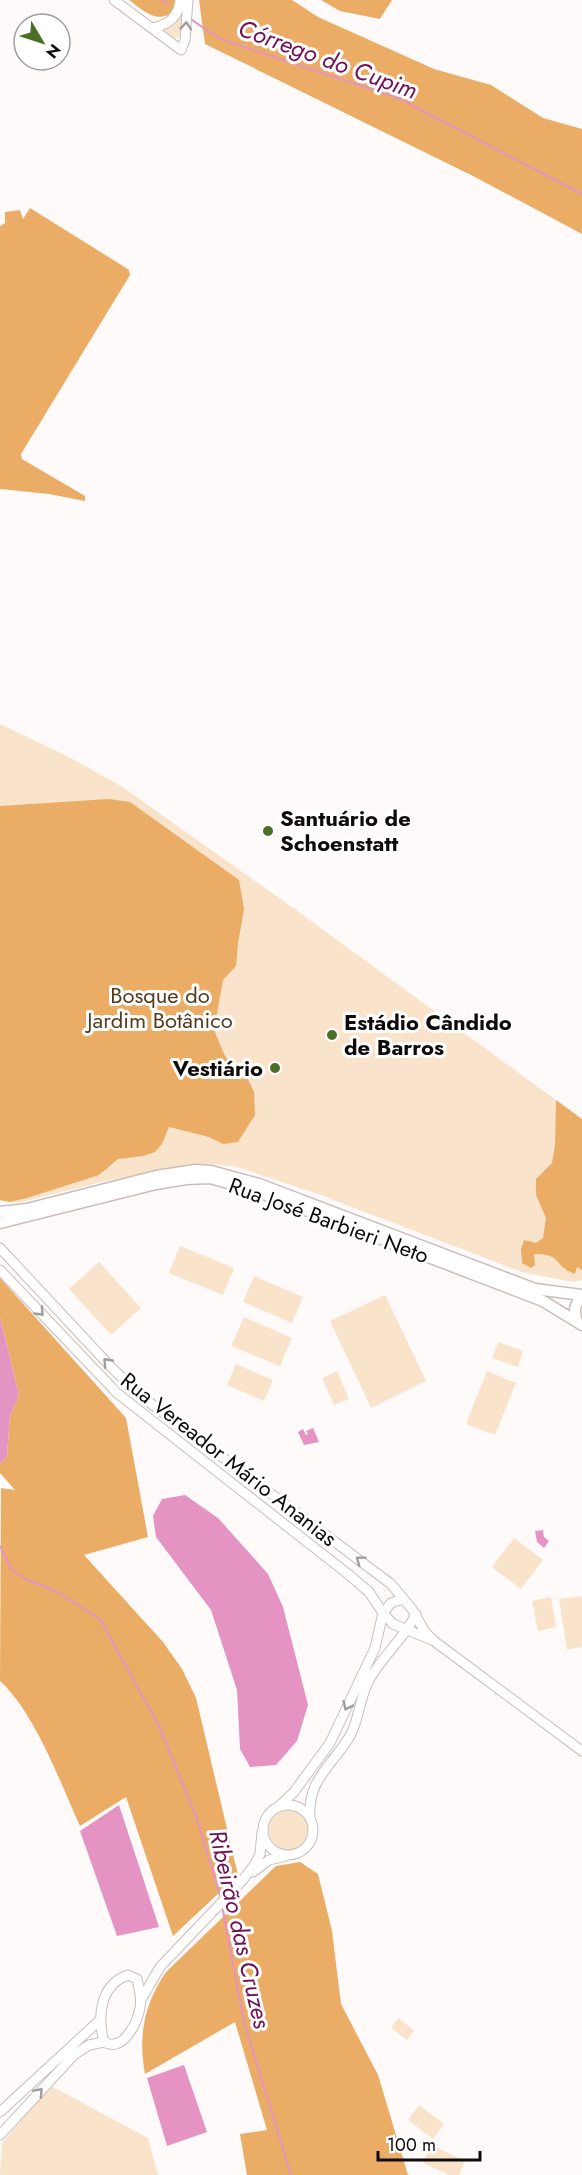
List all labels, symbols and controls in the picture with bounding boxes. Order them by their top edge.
water label: Córrego do Cupim [233,10,423,108]
north arrow [12,12,72,72]
one-way arrow [180,21,193,30]
text: N [40,39,66,63]
place label: Santuário de Schoenstatt [280,802,411,859]
marker: Santuário de Schoenstatt [261,824,275,838]
park label: Bosque do Jardim Botânico [84,979,233,1036]
place label: Estádio Cândido de Barros [344,1006,512,1063]
marker: Estádio Cândido de Barros [325,1028,339,1042]
place label: Vestiário [172,1052,263,1084]
marker: Vestiário [268,1061,282,1075]
street label: Rua José Barbieri Neto [225,1169,433,1271]
one-way arrow [33,1306,44,1316]
one-way arrow [103,1359,114,1369]
street label: Rua Vereador Mário Ananias [114,1364,344,1554]
one-way arrow [355,1557,366,1568]
one-way arrow [343,1700,355,1711]
water label: Ribeirão das Cruzes [200,1826,280,2032]
one-way arrow [32,2088,43,2099]
scale bar [378,2124,480,2162]
text: 100 m [387,2132,436,2158]

